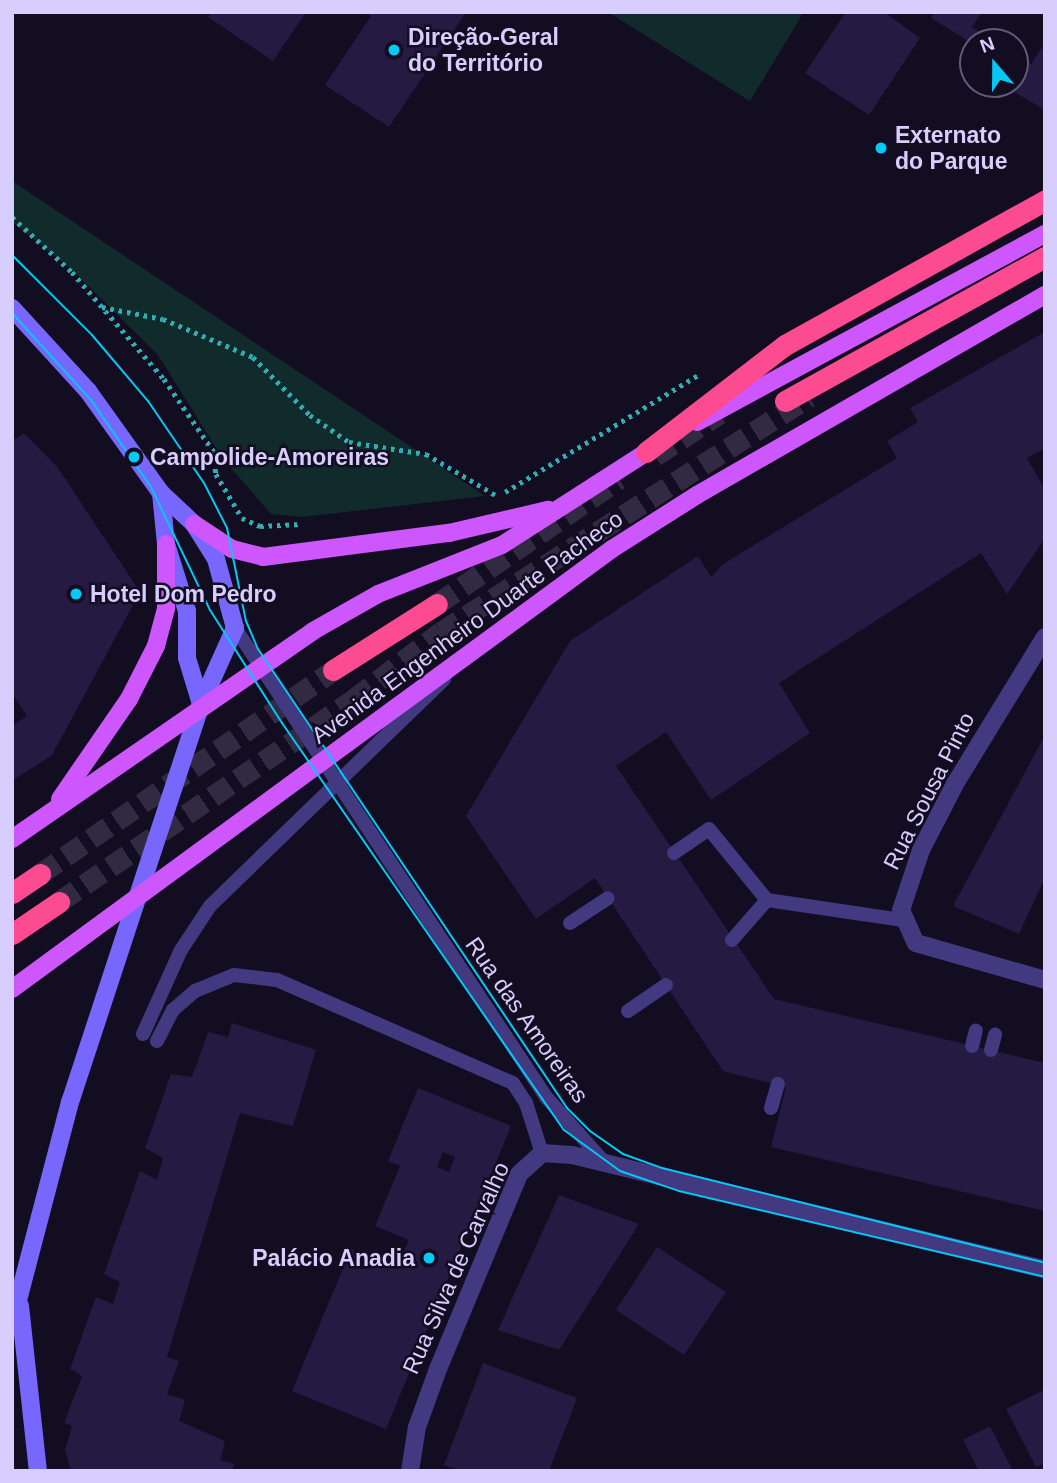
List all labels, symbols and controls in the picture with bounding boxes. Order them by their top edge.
place label: Direção-Geral do Território [408,23,559,77]
north arrow [959,28,1029,98]
text: N [977,32,997,57]
marker: Direção-Geral do Território [386,42,402,58]
place label: Externato do Parque [895,121,1007,175]
marker: Externato do Parque [873,140,889,156]
place label: Campolide-Amoreiras [150,443,389,471]
marker: Campolide-Amoreiras [124,447,144,467]
street label: Avenida Engenheiro Duarte Pacheco [306,505,628,749]
place label: Hotel Dom Pedro [90,580,277,608]
marker: Hotel Dom Pedro [68,586,84,602]
street label: Rua Sousa Pinto [878,708,980,874]
street label: Rua das Amoreiras [459,931,595,1109]
street label: Rua Silva de Carvalho [397,1158,515,1378]
place label: Palácio Anadia [251,1244,415,1272]
marker: Palácio Anadia [421,1250,437,1266]

